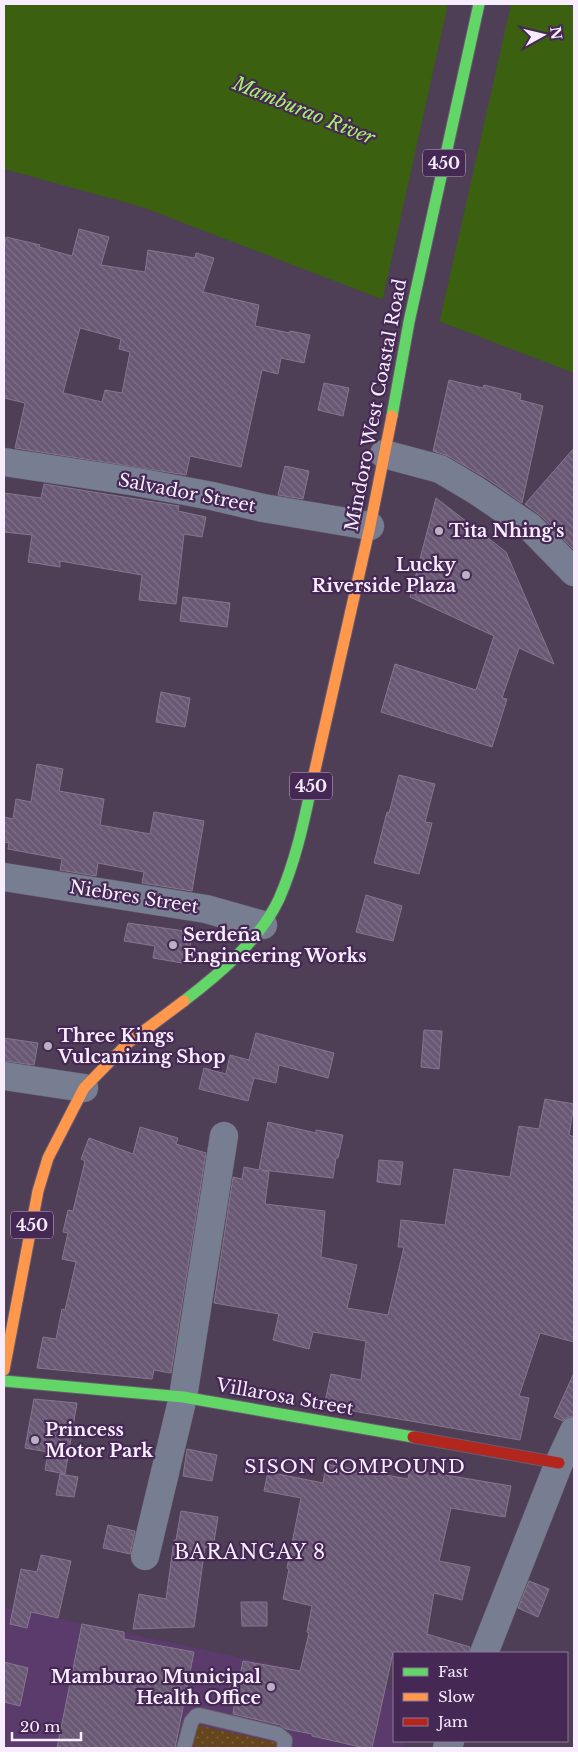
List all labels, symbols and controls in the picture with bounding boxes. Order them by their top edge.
north arrow [518,10,568,60]
text: N [546,25,566,41]
water label: Mamburao River [229,71,379,150]
road number: 450 [423,150,465,177]
street label: Mindoro West Coastal Road [341,277,411,533]
street label: Salvador Street [116,469,258,517]
place label: Tita Nhing's [449,520,565,542]
marker: Tita Nhing's [433,525,445,537]
place label: Lucky Riverside Plaza [312,554,457,597]
marker: Lucky Riverside Plaza [460,569,472,581]
road number: 450 [290,772,332,799]
street label: Niebres Street [68,876,200,918]
place label: Serdeña Engineering Works [183,924,367,967]
marker: Serdeña Engineering Works [167,939,179,951]
place label: Three Kings Vulcanizing Shop [57,1025,226,1068]
marker: Three Kings Vulcanizing Shop [42,1040,54,1052]
road number: 450 [11,1212,53,1238]
street label: Villarosa Street [214,1374,356,1420]
place label: Princess Motor Park [45,1419,154,1462]
marker: Princess Motor Park [29,1434,41,1446]
district label: SISON COMPOUND [244,1455,466,1478]
district label: BARANGAY 8 [174,1540,326,1564]
legend [393,1652,568,1742]
text: Fast [438,1662,469,1681]
place label: Mamburao Municipal Health Office [51,1666,262,1709]
marker: Mamburao Municipal Health Office [265,1681,277,1693]
text: Slow [438,1687,475,1706]
scale bar [12,1710,81,1742]
text: Jam [436,1712,468,1731]
text: 20 m [20,1717,60,1736]

